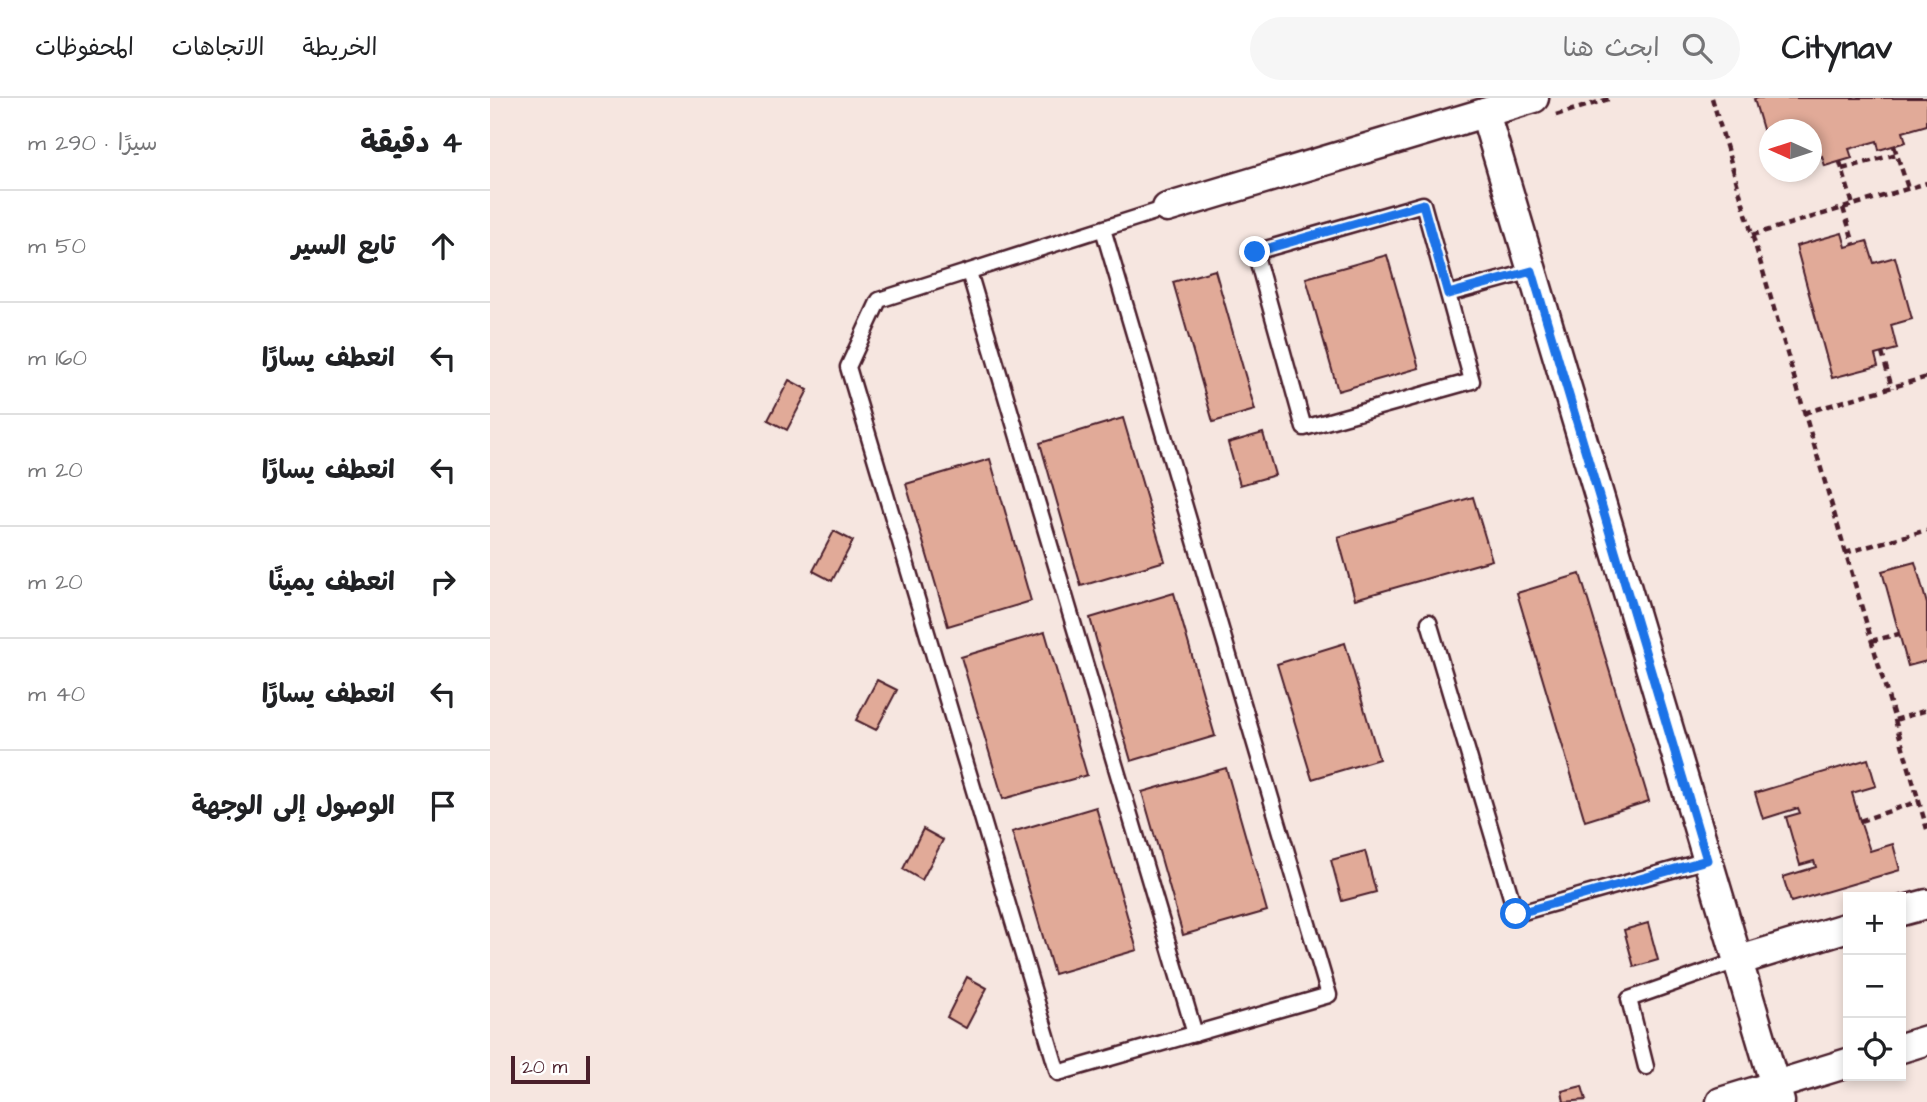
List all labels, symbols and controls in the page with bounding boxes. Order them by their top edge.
search box [1250,17,1740,80]
text: Citynav [1782,25,1892,71]
icon: search [1678,29,1716,67]
text: ابحث هنا [1562,30,1660,66]
text: المحفوظات [35,31,134,65]
text: الاتجاهات [172,31,265,65]
text: الخريطة [303,31,377,65]
north arrow [1759,119,1822,182]
text: 4 دقيقة [360,122,462,164]
text: سيرًا · 290 m [28,127,158,159]
icon: ahead [424,227,462,265]
text: تابع السير [292,228,395,264]
text: 50 m [28,230,86,262]
route end [1239,236,1270,267]
icon: left [424,339,462,377]
text: انعطف يسارًا [262,340,395,376]
text: 160 m [28,342,87,374]
icon: left [424,451,462,489]
text: انعطف يسارًا [262,452,395,488]
text: 20 m [28,454,83,486]
icon: right [424,563,462,601]
text: انعطف يمينًا [268,564,395,600]
text: 20 m [28,566,83,598]
icon: left [424,675,462,713]
text: انعطف يسارًا [262,676,395,712]
text: 40 m [28,678,85,710]
icon: arrive [424,787,462,825]
text: الوصول إلى الوجهة [191,788,395,824]
map controls [1843,892,1906,1081]
button: + [1843,892,1906,955]
route start [1500,898,1531,929]
button: − [1843,955,1906,1018]
button: locate [1843,1018,1906,1081]
scale bar [511,1053,590,1085]
text: 20 m [522,1054,567,1081]

